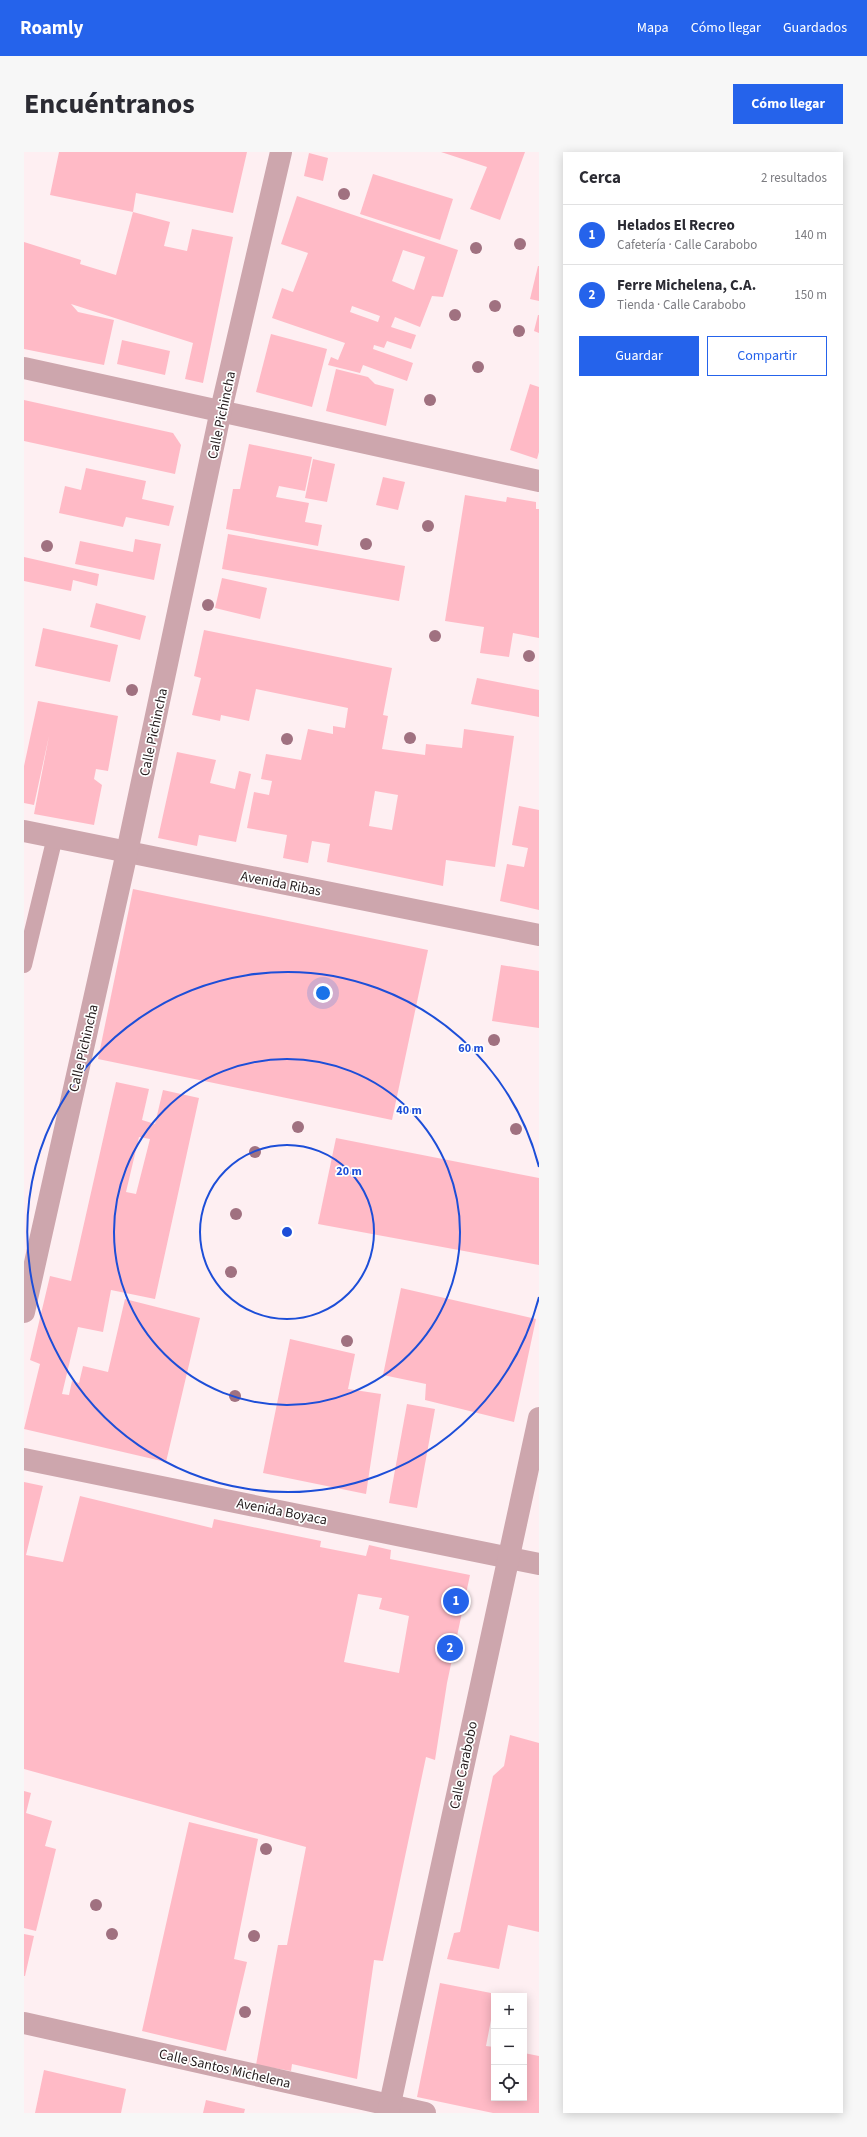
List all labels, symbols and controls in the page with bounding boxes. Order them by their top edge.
text: Roamly [20,15,83,42]
text: Mapa [637,18,669,38]
text: Cómo llegar [691,18,761,38]
text: Guardados [783,18,847,38]
text: Encuéntranos [24,84,195,124]
button: Cómo llegar [733,84,843,124]
text: Cerca [579,166,621,190]
text: 2 resultados [761,169,827,187]
text: Helados El Recreo [617,215,735,236]
text: 1 [589,226,595,244]
text: 140 m [794,226,827,244]
text: Cafetería · Calle Carabobo [617,236,757,254]
text: Ferre Michelena, C.A. [617,275,756,296]
text: 2 [589,286,595,304]
text: 150 m [794,286,827,304]
text: Tienda · Calle Carabobo [617,296,746,314]
button: Guardar [579,336,699,376]
button: Compartir [707,336,827,376]
street label: Calle Pichincha [203,369,241,461]
street label: Calle Pichincha [135,686,173,778]
street label: Avenida Ribas [239,866,323,902]
your location [313,983,333,1003]
street label: Calle Pichincha [64,1002,104,1094]
text: 60 m [458,1040,484,1057]
text: 40 m [396,1102,422,1119]
text: 20 m [336,1163,362,1180]
centre of rings [280,1225,294,1239]
street label: Avenida Boyaca [235,1493,329,1531]
pin: 1 [443,1586,469,1616]
pin: 2 [437,1633,463,1663]
street label: Calle Carabobo [445,1719,483,1811]
map controls [491,1993,527,2101]
button: + [491,1993,527,2029]
button: − [491,2029,527,2065]
street label: Calle Santos Michelena [157,2044,293,2094]
button: locate [491,2065,527,2101]

